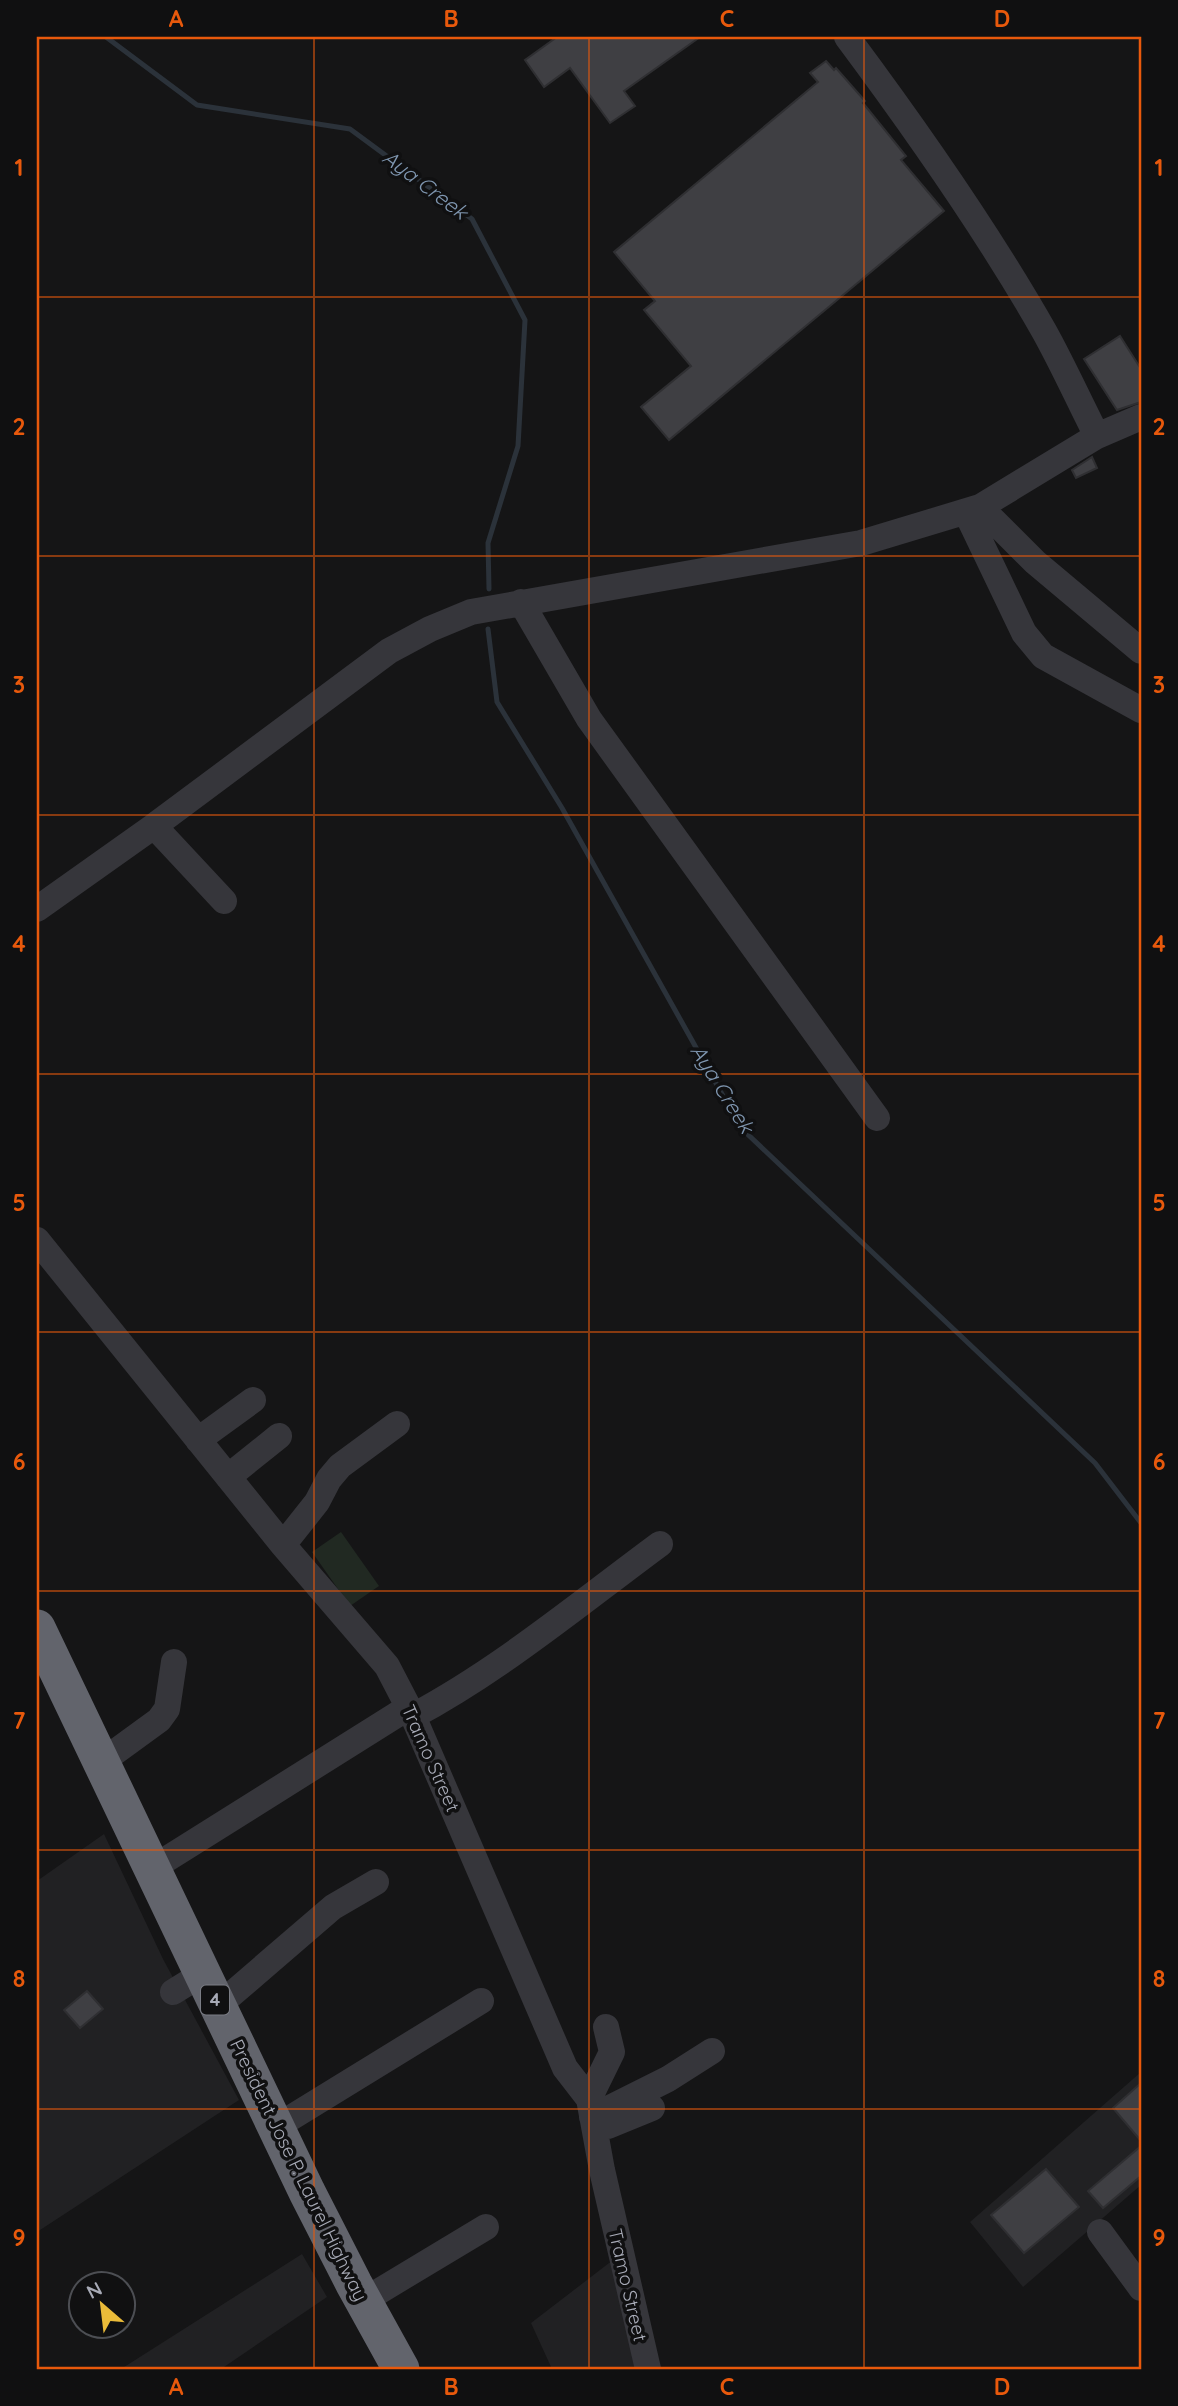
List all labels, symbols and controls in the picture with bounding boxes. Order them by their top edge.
text: A [169,4,184,33]
text: B [443,4,459,33]
text: C [720,4,734,33]
text: D [994,4,1010,33]
water label: Aya Creek [378,144,475,226]
text: 1 [15,153,23,182]
text: 1 [1155,153,1163,182]
text: 2 [12,412,26,441]
text: 2 [1152,412,1166,441]
text: 3 [13,670,25,699]
text: 3 [1153,670,1165,699]
text: 4 [12,929,26,958]
text: 4 [1152,929,1166,958]
water label: Aya Creek [685,1039,761,1139]
text: 5 [12,1188,26,1217]
text: 5 [1152,1188,1166,1217]
text: 6 [13,1447,25,1476]
text: 6 [1153,1447,1165,1476]
street label: Tramo Street [397,1701,465,1815]
text: 7 [13,1706,26,1735]
text: 7 [1153,1706,1166,1735]
text: 8 [13,1964,25,1993]
text: 8 [1153,1964,1165,1993]
road number: 4 [201,1986,229,2014]
street label: President Jose P. Laurel Highway [225,2035,373,2305]
text: 9 [12,2223,26,2252]
text: 9 [1152,2223,1166,2252]
street label: Tramo Street [603,2226,653,2344]
north arrow [66,2270,136,2340]
text: N [82,2276,106,2304]
text: A [169,2372,184,2401]
text: B [443,2372,459,2401]
text: C [720,2372,734,2401]
text: D [994,2372,1010,2401]

